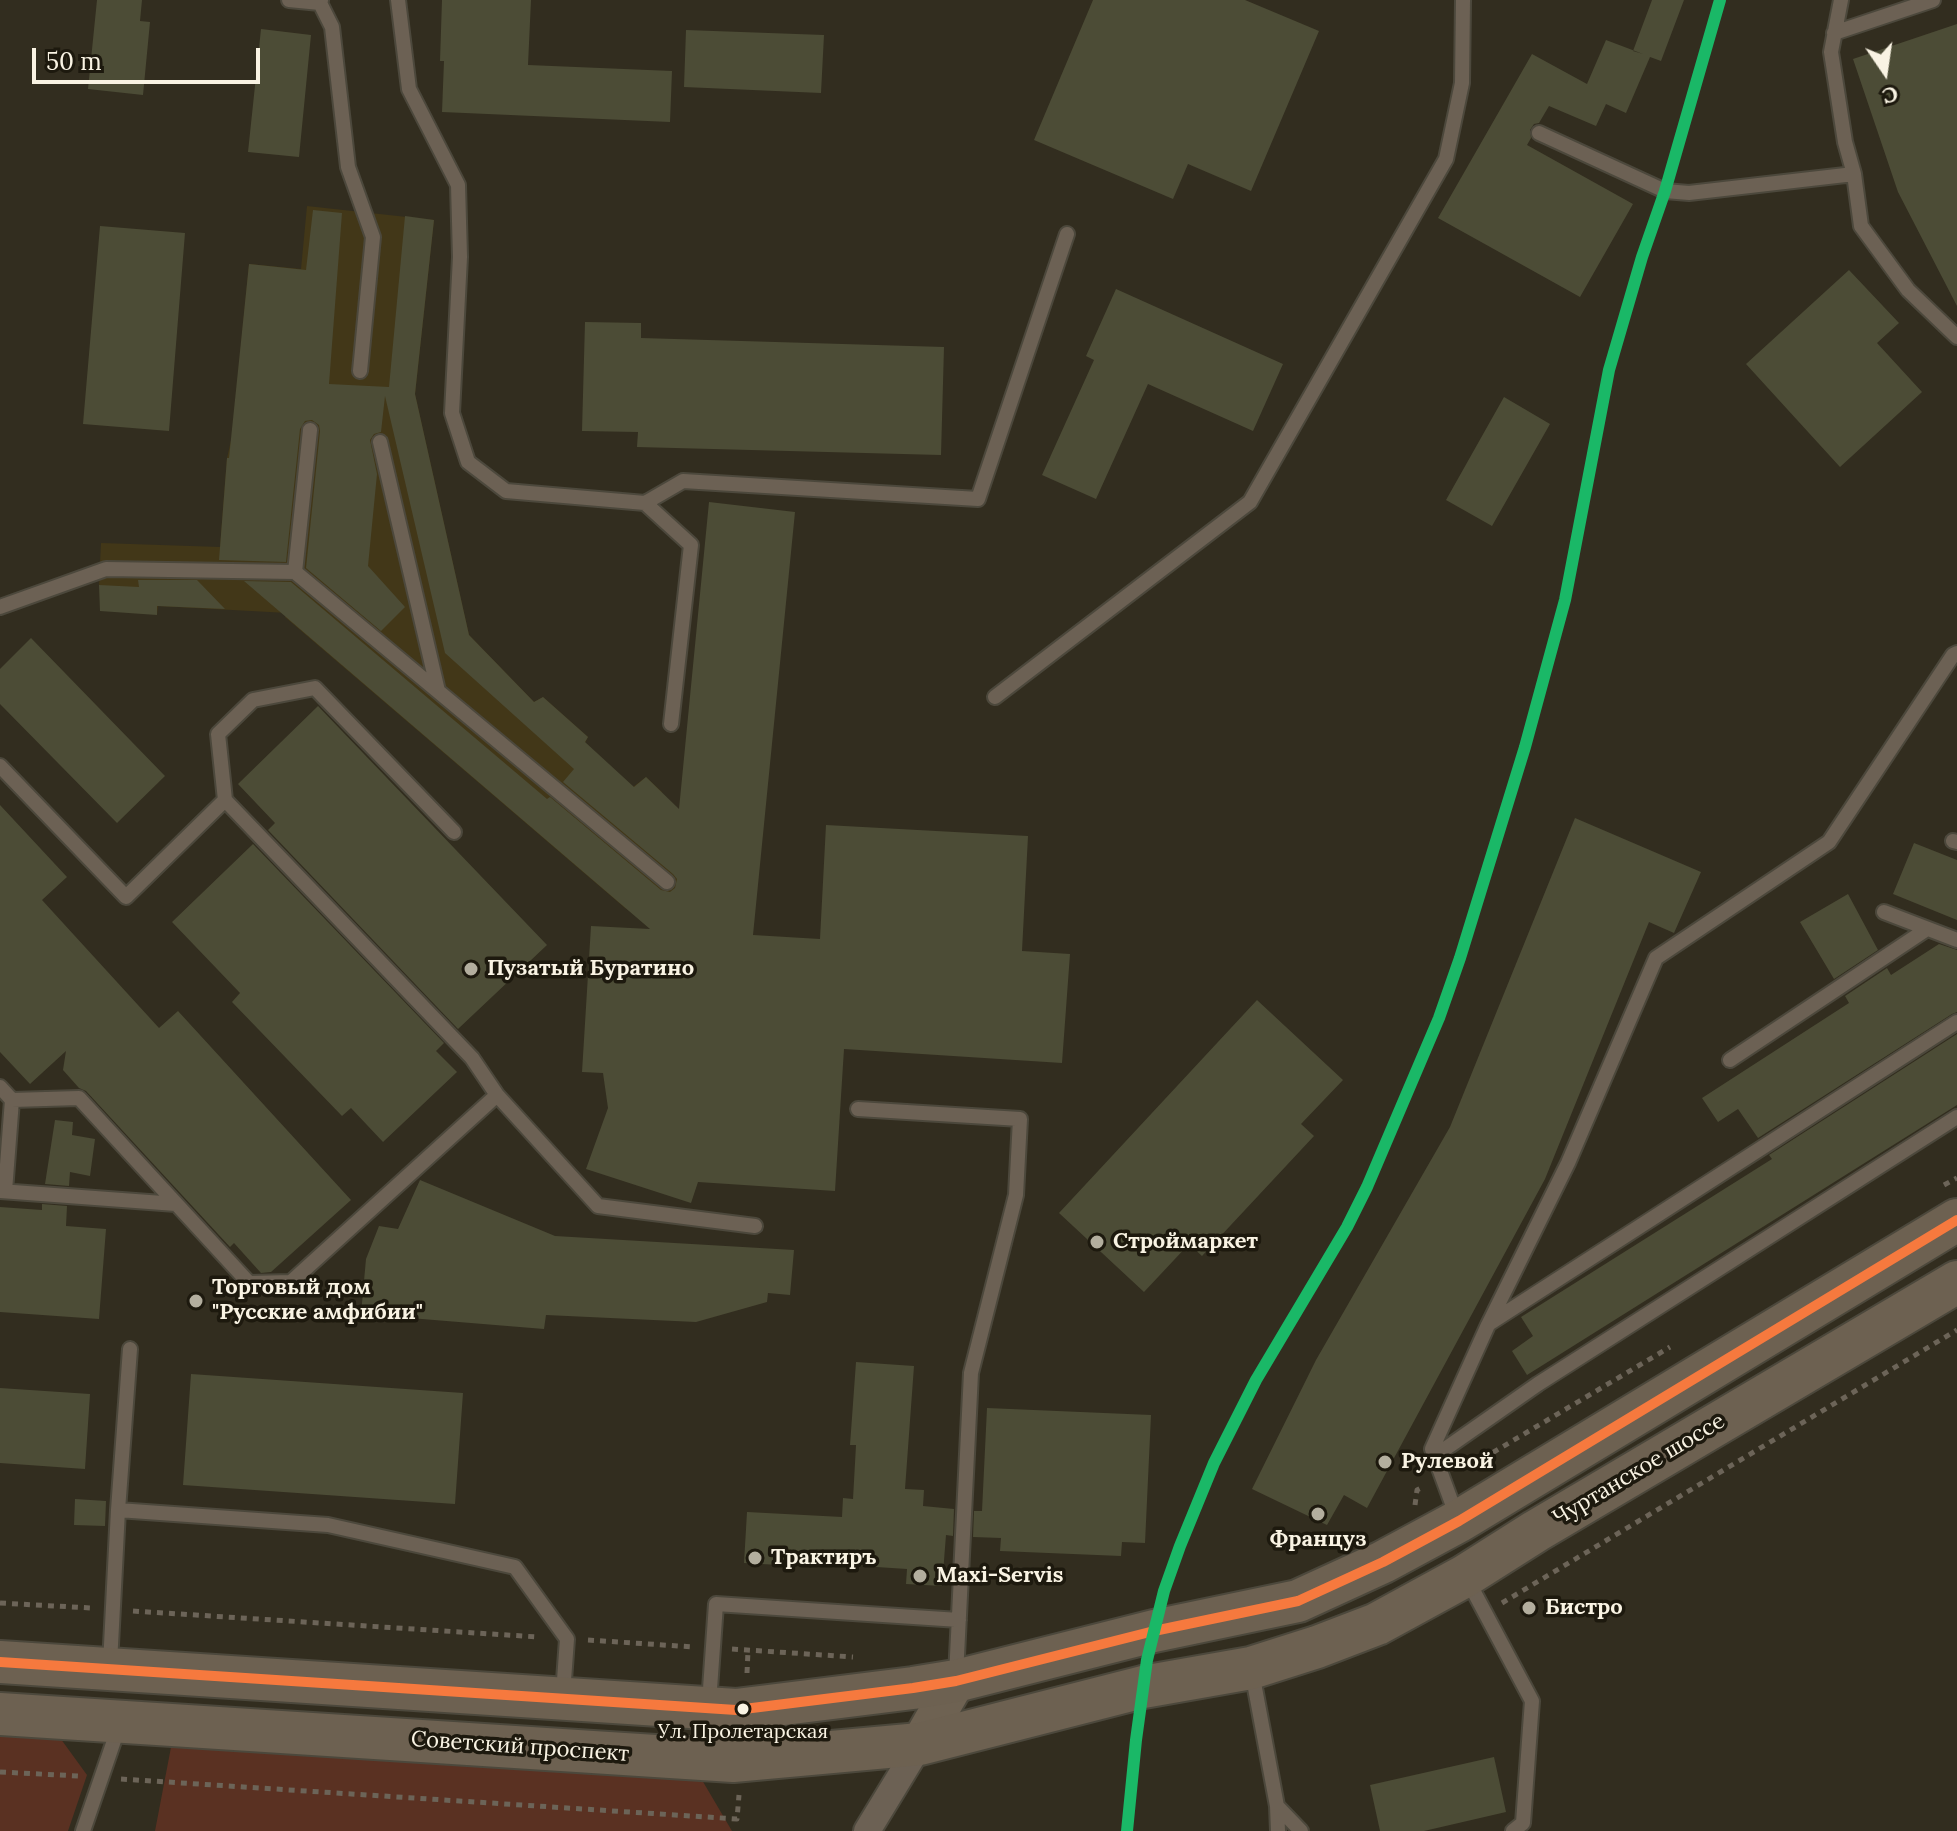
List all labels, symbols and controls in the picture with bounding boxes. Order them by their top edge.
scale bar [36,32,264,82]
north arrow [1845,32,1925,112]
text: 50 m [46,46,102,77]
text: С [1880,80,1901,111]
place label: Пузатый Буратино [487,956,694,982]
marker: Пузатый Буратино [462,960,480,978]
place label: Строймаркет [1113,1229,1258,1255]
marker: Строймаркет [1088,1233,1106,1251]
place label: Торговый дом "Русские амфибии" [212,1275,423,1326]
marker: Торговый дом "Русские амфибии" [187,1292,205,1310]
street label: Чуртанское шоссе [1548,1408,1730,1532]
place label: Рулевой [1401,1449,1493,1475]
marker: Рулевой [1376,1453,1394,1471]
marker: Француз [1309,1505,1327,1523]
place label: Француз [1270,1527,1366,1553]
place label: Трактиръ [771,1545,877,1571]
marker: Трактиръ [746,1549,764,1567]
place label: Maxi-Servis [936,1563,1063,1589]
marker: Maxi-Servis [911,1567,929,1585]
place label: Бистро [1545,1595,1623,1621]
marker: Бистро [1520,1599,1538,1617]
marker: Ул. Пролетарская [735,1701,751,1717]
place label: Ул. Пролетарская [658,1720,828,1744]
street label: Советский проспект [410,1726,630,1768]

